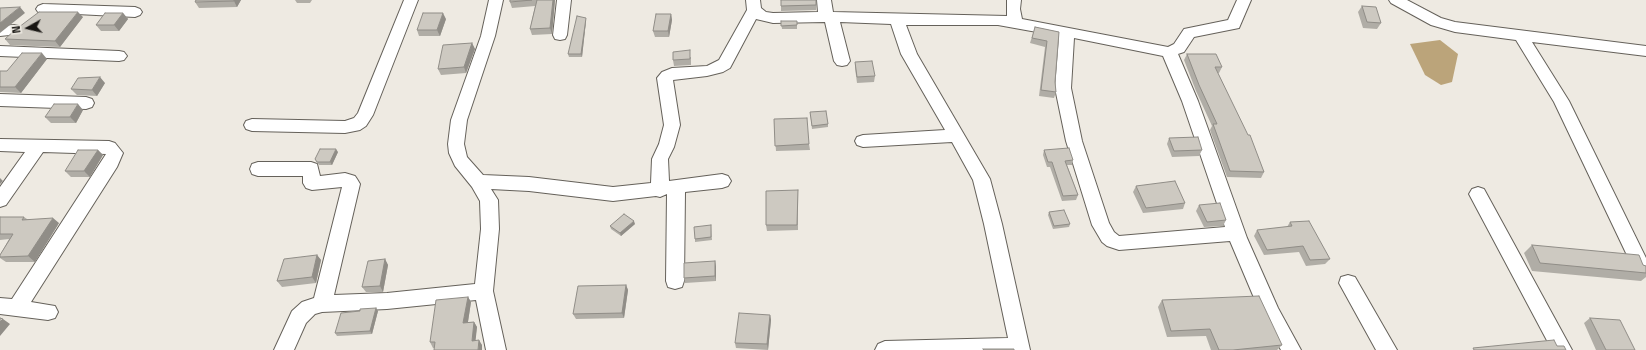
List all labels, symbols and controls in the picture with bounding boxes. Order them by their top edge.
north arrow [8,8,48,48]
text: N [8,25,25,35]

